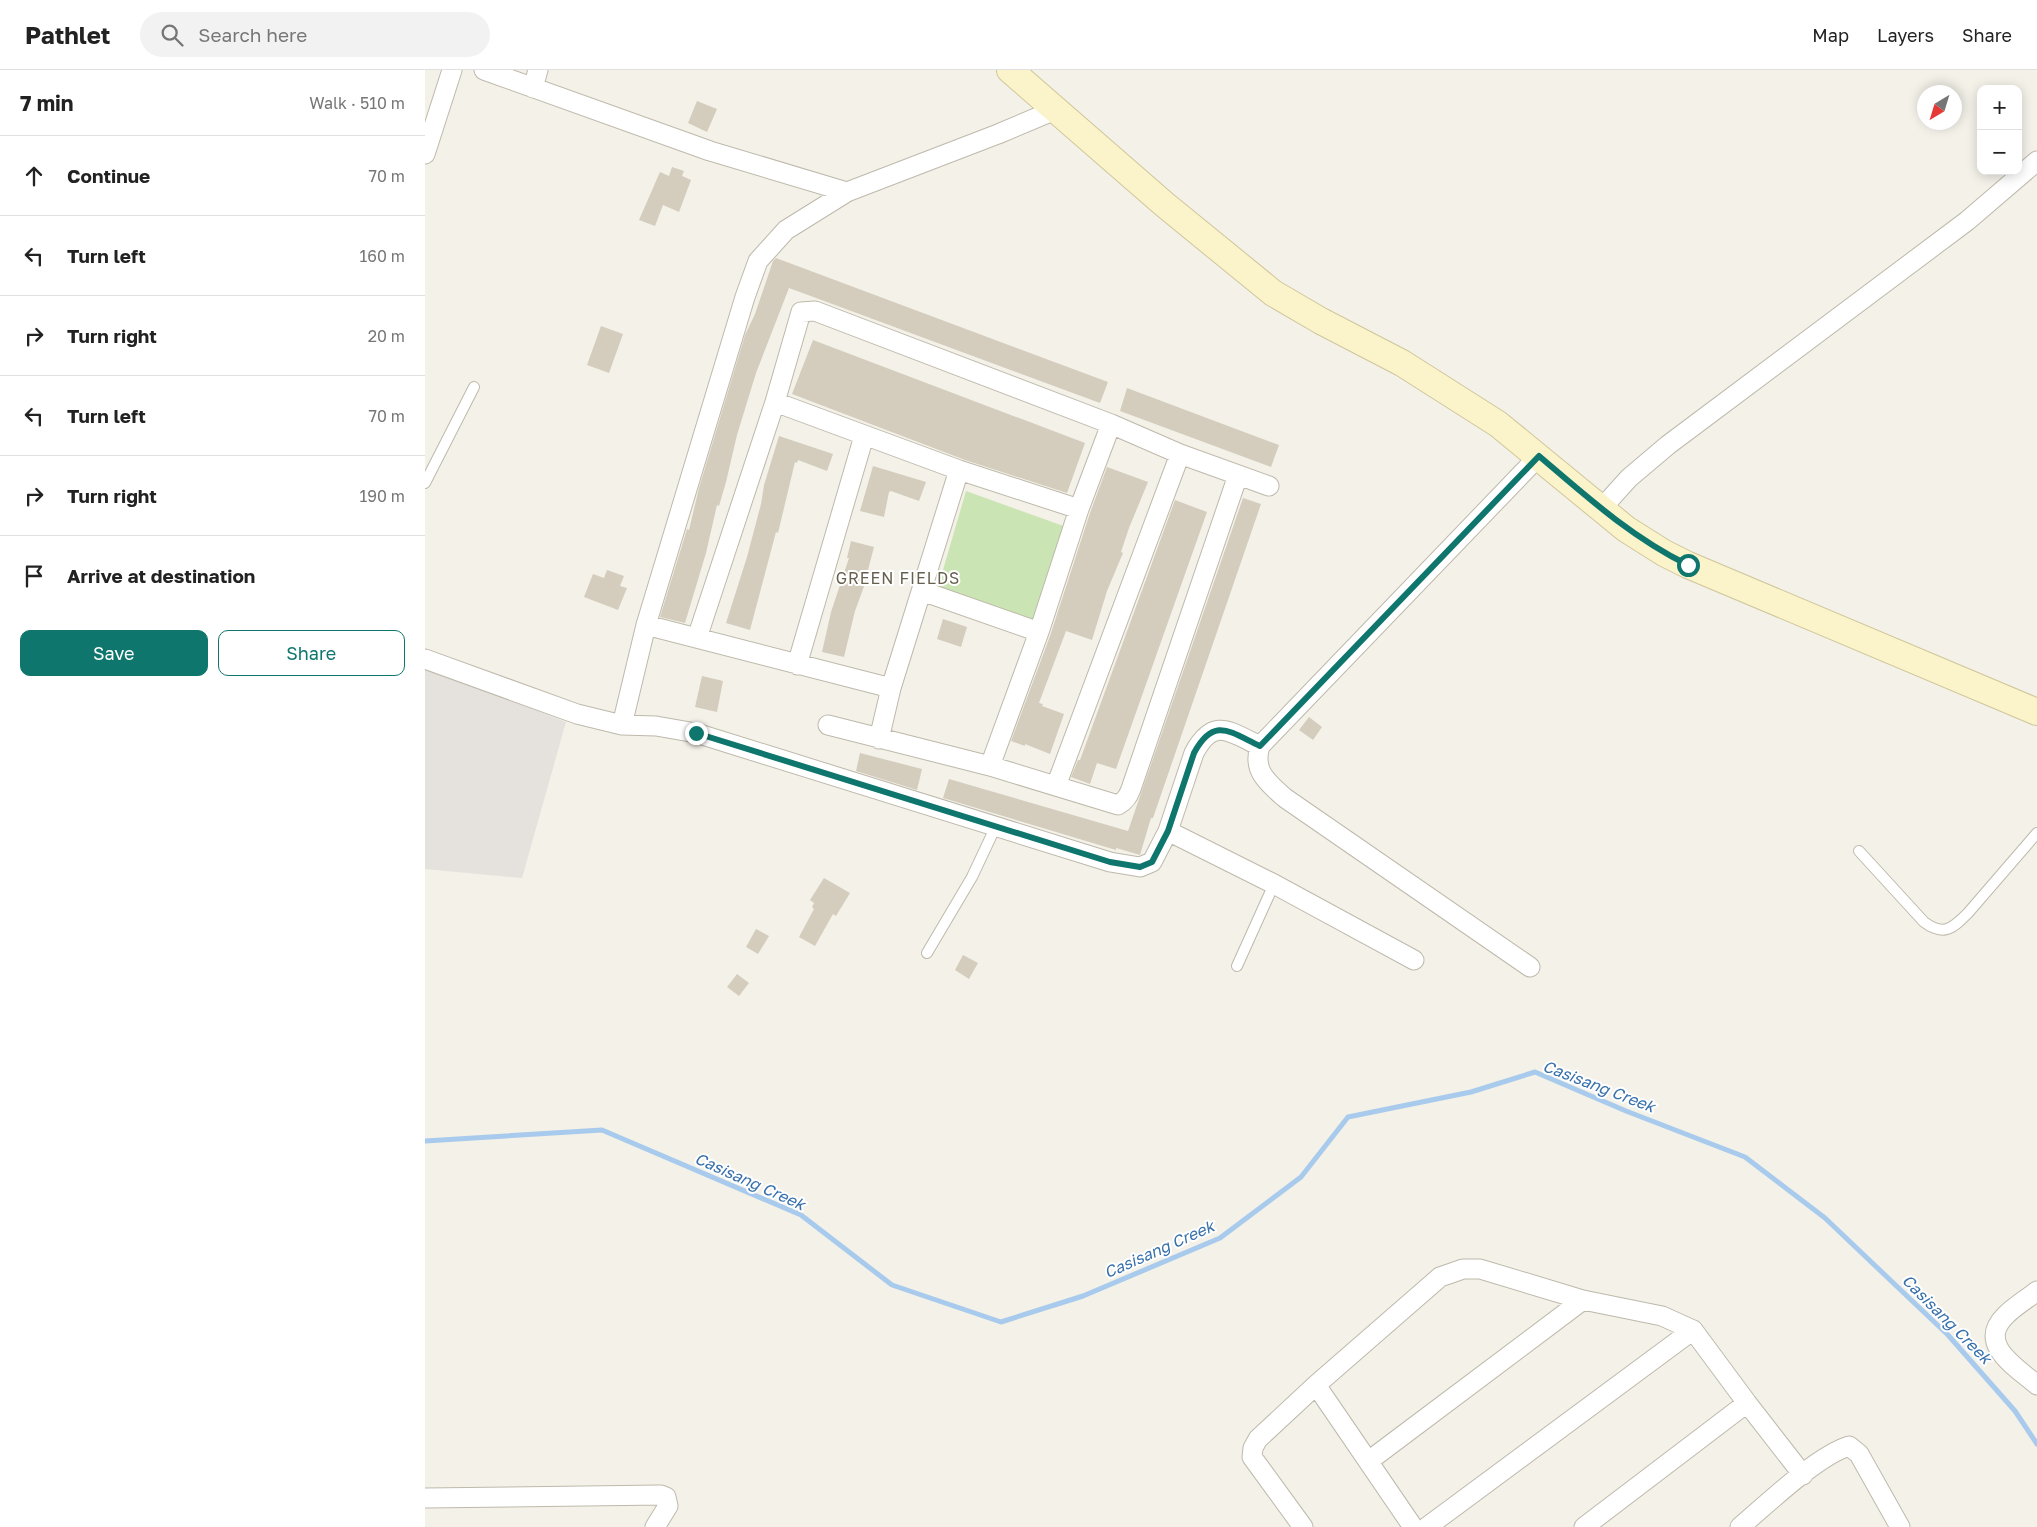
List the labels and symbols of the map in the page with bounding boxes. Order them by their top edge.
north arrow [1917,85,1962,130]
route start [1677,554,1700,577]
district label: GREEN FIELDS [836,568,960,588]
route end [685,722,708,745]
water label: Casisang Creek [1540,1055,1660,1117]
water label: Casisang Creek [692,1148,810,1215]
water label: Casisang Creek [1101,1215,1219,1282]
water label: Casisang Creek [1898,1270,1997,1369]

